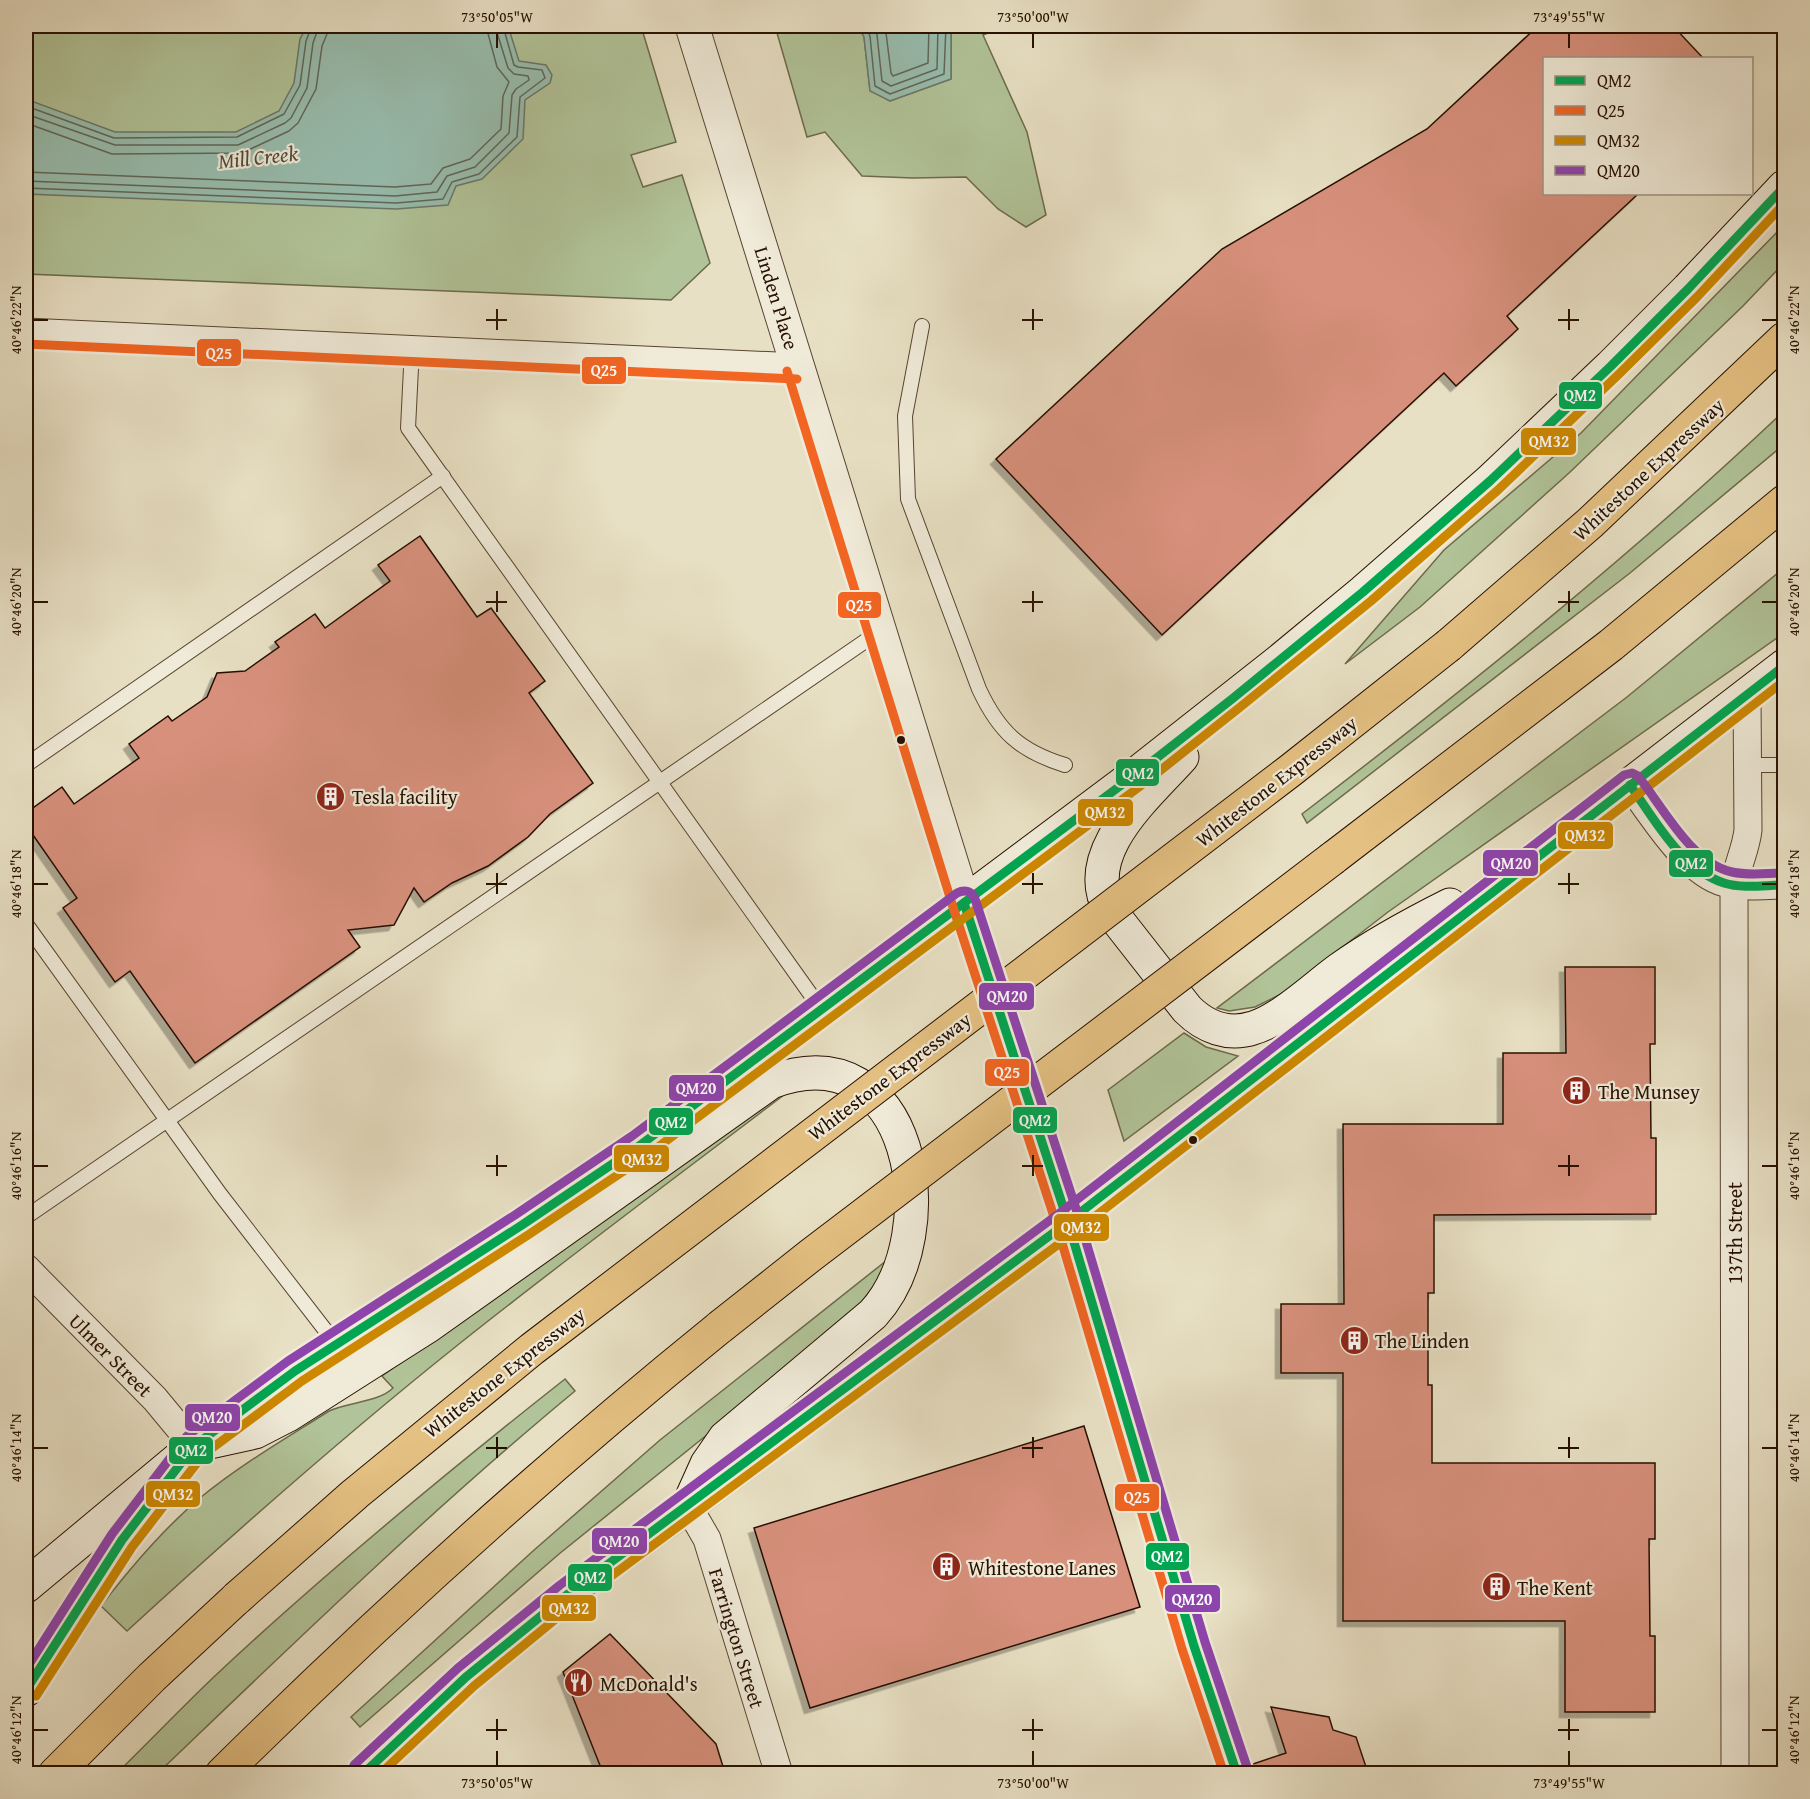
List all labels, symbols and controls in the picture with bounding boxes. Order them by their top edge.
text: 73°50'05"W [461,6,533,27]
text: 73°50'00"W [997,6,1069,27]
text: 73°49'55"W [1533,6,1605,27]
legend [1543,57,1753,195]
text: QM2 [1597,67,1631,94]
text: Q25 [1597,97,1625,124]
text: QM32 [1597,127,1640,154]
water label: Mill Creek [217,137,300,177]
text: QM20 [1597,157,1640,184]
street label: Linden Place [748,243,806,353]
text: 40°46'22"N [5,285,26,354]
text: 40°46'22"N [1783,285,1804,354]
line badge: Q25 [196,338,242,367]
text: Q25 [206,341,232,365]
line badge: Q25 [581,356,627,385]
text: Q25 [591,358,617,382]
line badge: QM2 [1558,381,1603,410]
text: QM2 [1564,383,1596,407]
street label: Whitestone Expressway [1566,391,1730,547]
line badge: QM32 [1520,427,1577,456]
text: QM32 [1529,429,1569,453]
text: 40°46'20"N [5,567,26,636]
text: 40°46'20"N [1783,567,1804,636]
line badge: Q25 [837,591,882,619]
text: Q25 [846,593,872,617]
street label: Whitestone Expressway [1189,709,1363,853]
unlabelled marker [895,734,907,746]
line badge: QM2 [1115,758,1160,787]
text: QM2 [1122,761,1154,785]
building icon: Tesla facility [315,780,347,812]
place label: Tesla facility [352,782,458,811]
line badge: QM32 [1077,798,1134,827]
text: QM32 [1085,800,1125,824]
line badge: QM32 [1557,821,1614,850]
text: QM32 [1565,823,1605,847]
text: 40°46'18"N [5,849,26,918]
line badge: QM20 [1482,849,1539,877]
line badge: QM2 [1668,849,1714,878]
text: 40°46'18"N [1783,849,1804,918]
text: QM20 [1491,851,1531,875]
text: QM2 [1675,851,1707,875]
line badge: QM20 [978,982,1035,1011]
text: QM20 [987,984,1027,1008]
street label: Whitestone Expressway [801,1005,977,1147]
line badge: Q25 [984,1058,1030,1087]
text: Q25 [994,1060,1020,1084]
line badge: QM20 [668,1074,725,1102]
building icon: The Munsey [1561,1075,1593,1107]
text: QM20 [676,1076,716,1100]
place label: The Munsey [1598,1077,1700,1106]
line badge: QM2 [1012,1106,1058,1134]
line badge: QM2 [648,1107,694,1136]
text: QM2 [1019,1108,1051,1132]
text: QM2 [655,1110,687,1134]
text: 40°46'16"N [5,1131,26,1200]
text: 40°46'16"N [1783,1131,1804,1200]
unlabelled marker [1187,1134,1199,1146]
line badge: QM32 [613,1144,670,1173]
text: QM32 [622,1147,662,1171]
street label: 137th Street [1720,1182,1749,1284]
line badge: QM32 [1053,1213,1110,1242]
text: QM32 [1061,1215,1101,1239]
street label: Whitestone Expressway [417,1300,591,1444]
street label: Ulmer Street [63,1307,159,1403]
building icon: The Linden [1338,1324,1370,1356]
place label: The Linden [1375,1326,1469,1355]
line badge: QM20 [184,1403,241,1432]
text: QM20 [192,1405,232,1429]
text: 40°46'14"N [5,1413,26,1482]
text: 40°46'14"N [1783,1413,1804,1482]
line badge: QM2 [168,1436,214,1465]
text: QM2 [175,1438,207,1462]
line badge: QM32 [145,1480,201,1508]
text: QM32 [153,1482,193,1506]
line badge: Q25 [1114,1483,1160,1512]
text: Q25 [1124,1485,1150,1509]
line badge: QM20 [591,1527,648,1555]
text: QM20 [599,1529,639,1553]
line badge: QM2 [1145,1542,1190,1571]
text: QM2 [1151,1544,1183,1568]
building icon: Whitestone Lanes [931,1551,963,1583]
place label: Whitestone Lanes [968,1553,1116,1582]
line badge: QM2 [567,1563,613,1592]
street label: Farrington Street [702,1564,772,1712]
text: QM2 [574,1565,606,1589]
building icon: The Kent [1480,1571,1512,1603]
place label: The Kent [1517,1573,1593,1602]
line badge: QM20 [1164,1584,1221,1613]
text: QM20 [1172,1587,1212,1611]
line badge: QM32 [541,1594,597,1622]
text: QM32 [549,1596,589,1620]
restaurant icon: McDonald's [563,1667,595,1699]
place label: McDonald's [600,1669,698,1698]
text: 40°46'12"N [5,1695,26,1764]
text: 40°46'12"N [1783,1695,1804,1764]
text: 73°50'05"W [461,1772,533,1793]
text: 73°50'00"W [997,1772,1069,1793]
text: 73°49'55"W [1533,1772,1605,1793]

